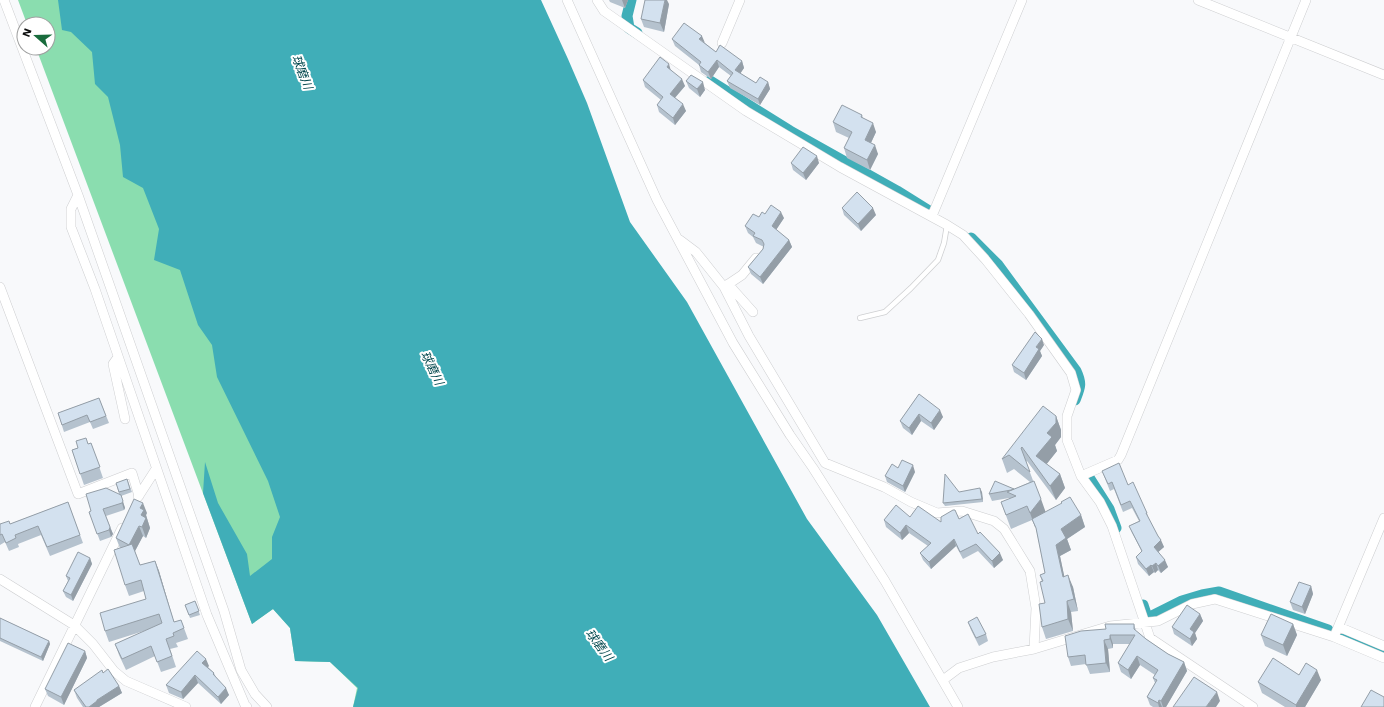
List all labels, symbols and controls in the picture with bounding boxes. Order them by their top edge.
north arrow [16,16,56,56]
text: N [20,27,35,39]
water label: 球磨川 [289,53,316,93]
water label: 球磨川 [418,349,447,389]
water label: 球磨川 [583,626,617,665]

